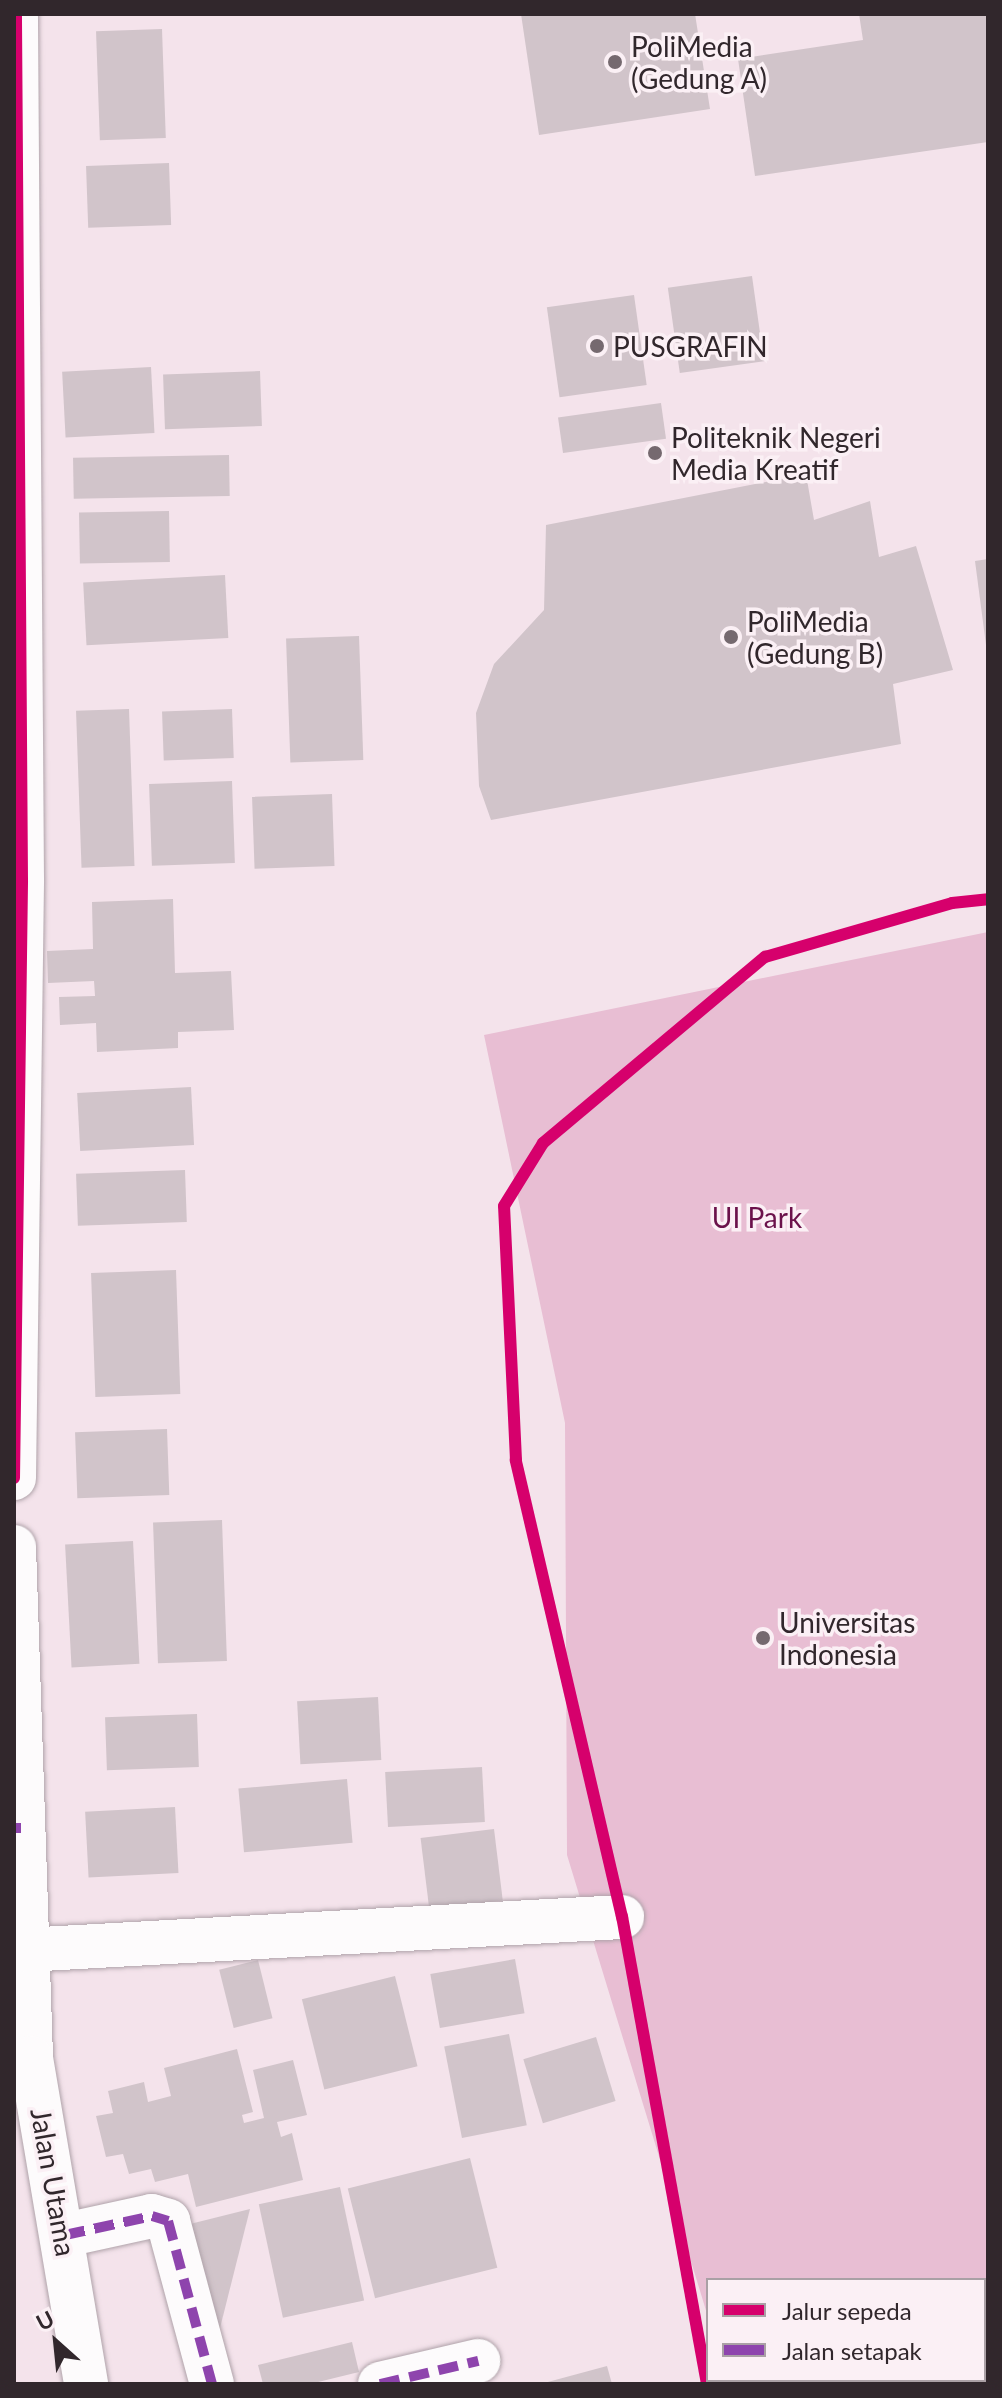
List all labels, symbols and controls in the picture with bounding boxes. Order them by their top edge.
place label: PoliMedia (Gedung A) [631,29,768,95]
marker: PoliMedia (Gedung A) [606,53,624,71]
place label: PUSGRAFIN [613,329,768,363]
marker: PUSGRAFIN [588,337,606,355]
place label: Politeknik Negeri Media Kreatif [671,420,881,486]
marker: Politeknik Negeri Media Kreatif [646,444,664,462]
place label: PoliMedia (Gedung B) [747,604,883,670]
marker: PoliMedia (Gedung B) [722,628,740,646]
park label: UI Park [712,1200,802,1234]
place label: Universitas Indonesia [779,1605,915,1671]
marker: Universitas Indonesia [754,1629,772,1647]
street label: Jalan Utama [24,2105,84,2259]
legend [706,2278,986,2382]
text: Jalur sepeda [782,2296,912,2325]
north arrow [16,2302,96,2382]
text: U [31,2304,58,2336]
text: Jalan setapak [782,2336,922,2365]

